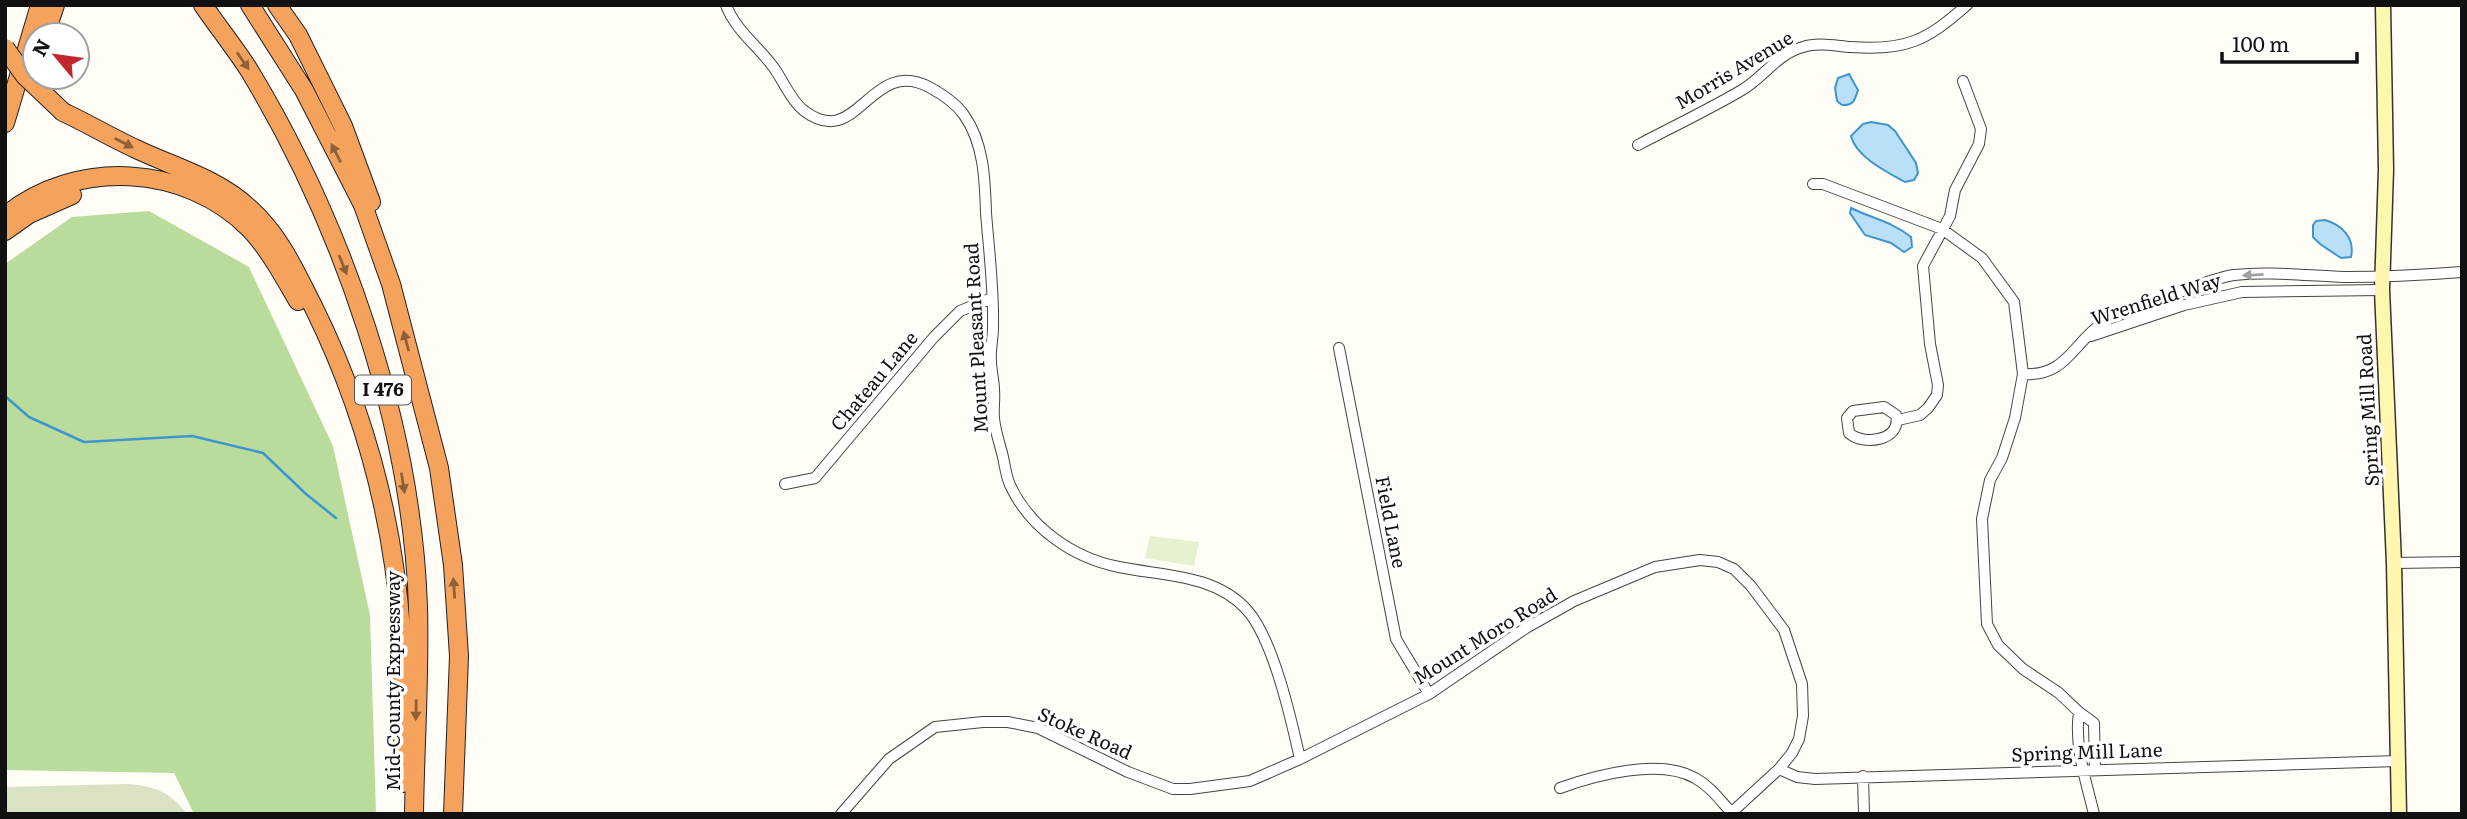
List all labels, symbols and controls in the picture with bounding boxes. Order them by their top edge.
north arrow [21,21,91,91]
scale bar [2222,21,2357,65]
street label: Morris Avenue [1669,23,1798,115]
text: 100 m [2232,27,2289,58]
text: N [24,33,56,61]
one-way arrow [236,51,249,71]
one-way arrow [114,138,134,149]
one-way arrow [331,143,342,163]
street label: Mount Pleasant Road [956,242,994,434]
one-way arrow [337,254,348,275]
street label: Wrenfield Way [2087,265,2224,331]
one-way arrow [2241,269,2263,280]
street label: Chateau Lane [823,324,924,436]
one-way arrow [400,330,411,352]
street label: Spring Mill Road [2349,333,2385,487]
road number: I 476 [355,376,411,404]
one-way arrow [398,472,409,494]
street label: Field Lane [1369,473,1415,571]
street label: Mid-County Expressway [378,571,406,791]
one-way arrow [448,577,459,599]
street label: Mount Moro Road [1407,579,1562,691]
one-way arrow [410,699,422,721]
street label: Stoke Road [1034,699,1137,766]
street label: Spring Mill Lane [2011,734,2163,768]

